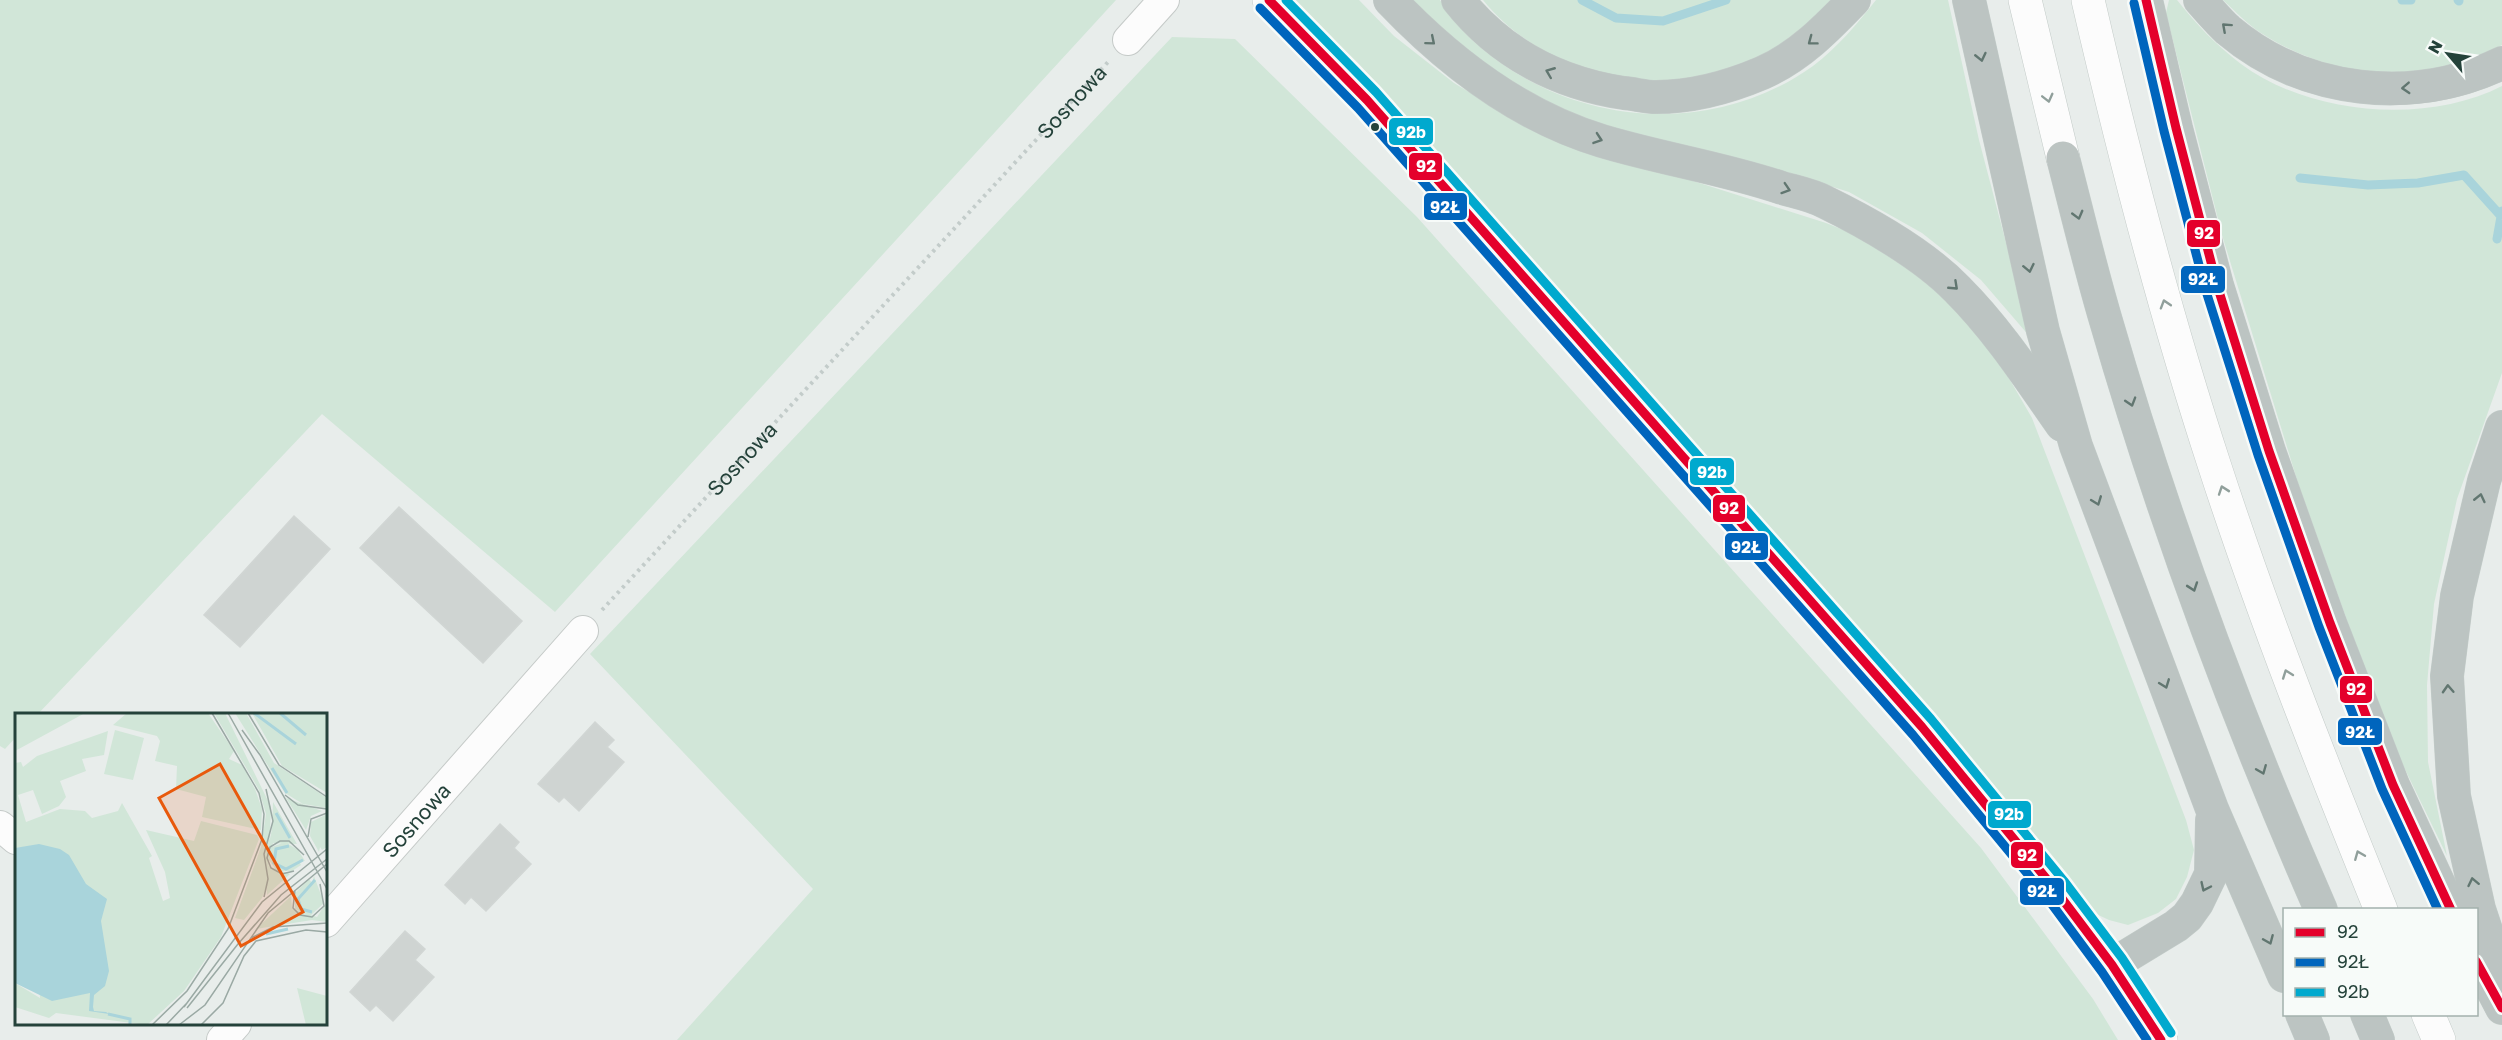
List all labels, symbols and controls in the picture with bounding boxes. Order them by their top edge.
one-way arrow [2222,23,2233,34]
north arrow [2418,24,2478,84]
one-way arrow [1424,34,1435,45]
one-way arrow [1808,34,1819,45]
text: N [2423,37,2447,57]
one-way arrow [1974,52,1987,62]
street label: Sosnowa [1031,59,1112,144]
one-way arrow [1545,66,1555,79]
one-way arrow [2401,81,2410,94]
one-way arrow [2041,92,2054,102]
line badge: 92b [1388,117,1434,146]
unlabelled marker [1369,121,1381,133]
text: 92b [1396,122,1426,142]
one-way arrow [1592,131,1603,144]
line badge: 92 [1408,152,1443,181]
text: 92 [1416,156,1436,176]
one-way arrow [1780,182,1791,194]
line badge: 92Ł [1423,192,1468,221]
text: 92Ł [1430,197,1460,217]
one-way arrow [2071,209,2083,220]
line badge: 92 [2186,219,2221,248]
text: 92 [2194,223,2214,243]
one-way arrow [2022,263,2035,273]
line badge: 92Ł [2180,265,2226,294]
text: 92Ł [2188,269,2218,289]
one-way arrow [1947,279,1957,290]
one-way arrow [2160,299,2172,310]
one-way arrow [2124,396,2136,407]
street label: Sosnowa [701,416,782,501]
line badge: 92b [1689,457,1735,486]
text: 92b [1697,462,1727,482]
one-way arrow [2217,485,2230,496]
one-way arrow [2473,493,2486,503]
line badge: 92 [1712,494,1746,523]
one-way arrow [2089,495,2102,506]
text: 92 [1719,498,1739,518]
line badge: 92Ł [1724,532,1769,561]
text: 92Ł [1731,537,1761,557]
one-way arrow [2185,581,2198,592]
one-way arrow [2282,669,2295,680]
line badge: 92 [2339,675,2373,704]
one-way arrow [2158,678,2171,689]
text: 92 [2346,679,2366,699]
one-way arrow [2442,685,2455,694]
inset map [15,713,327,1025]
line badge: 92Ł [2337,717,2383,746]
text: 92Ł [2345,722,2375,742]
one-way arrow [2254,764,2267,774]
street label: Sosnowa [376,777,456,863]
line badge: 92b [1987,800,2032,829]
text: 92b [1994,804,2024,824]
line badge: 92 [2010,841,2044,869]
text: 92 [2017,845,2037,865]
one-way arrow [2354,851,2366,862]
line badge: 92Ł [2019,877,2065,906]
one-way arrow [2467,877,2480,887]
text: 92Ł [2027,881,2057,901]
one-way arrow [2200,881,2212,892]
legend [2283,908,2478,1016]
text: 92 [2337,920,2358,942]
one-way arrow [2262,933,2274,944]
text: 92Ł [2337,950,2369,972]
text: 92b [2337,980,2369,1002]

